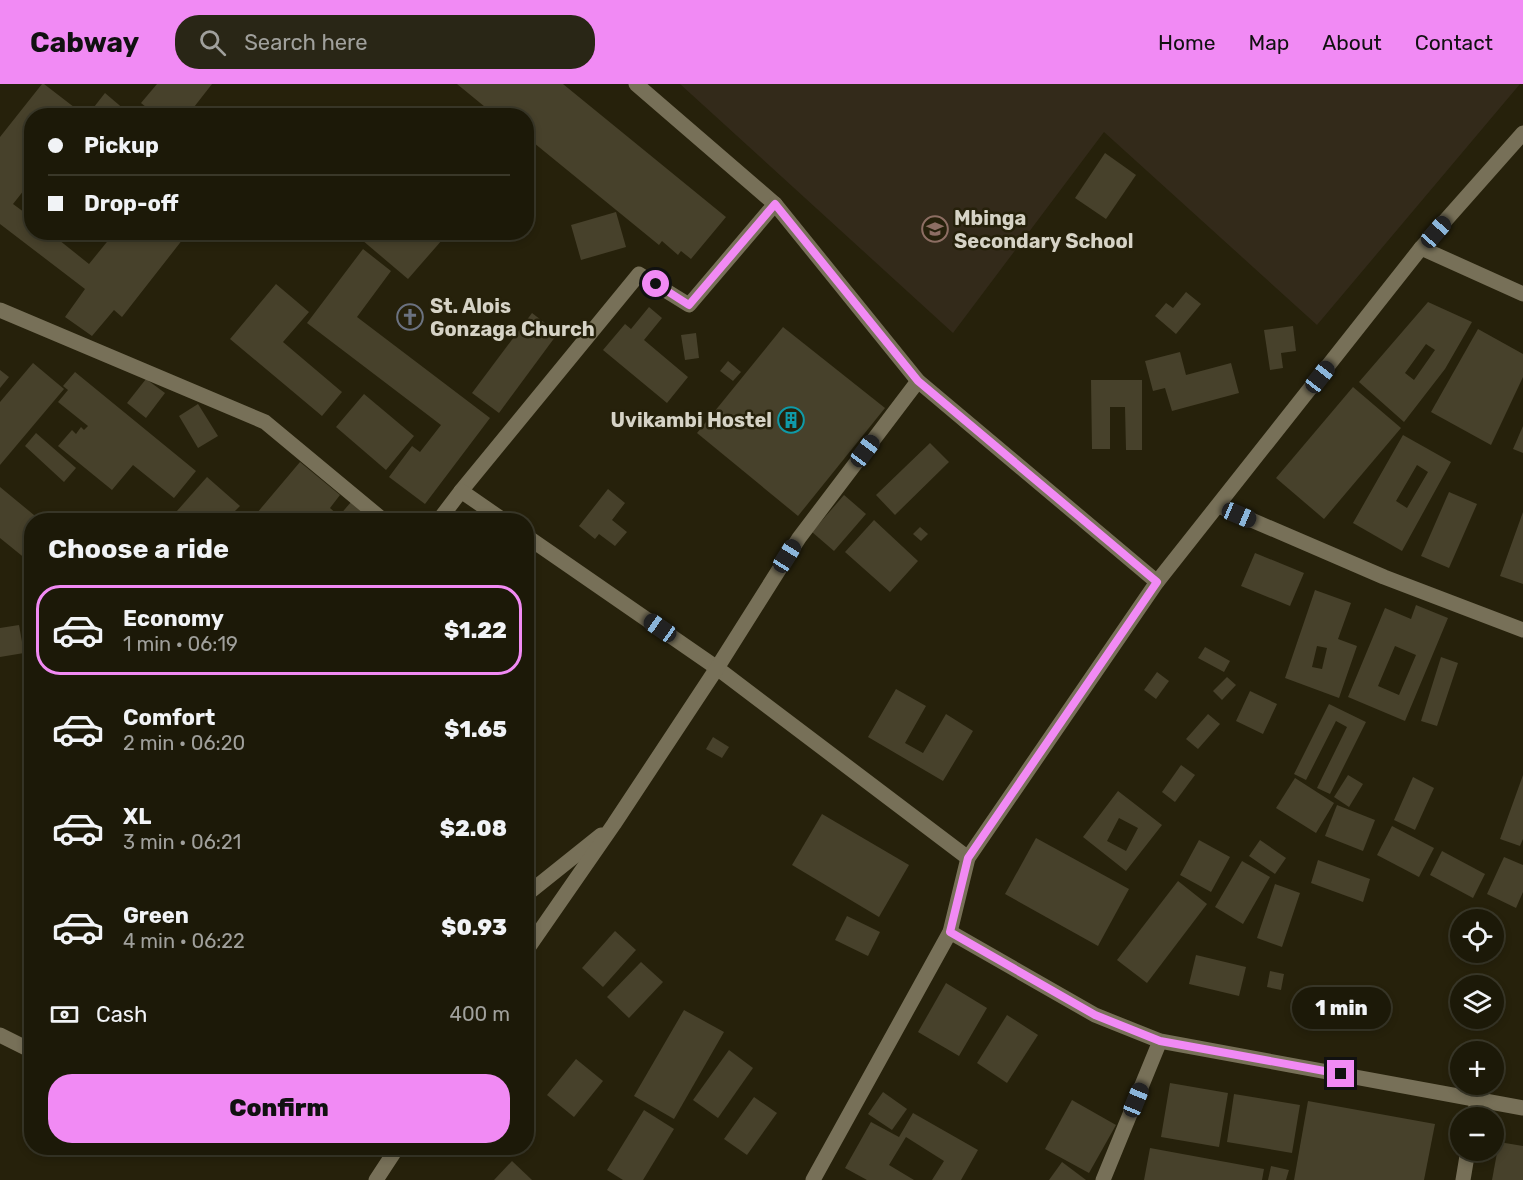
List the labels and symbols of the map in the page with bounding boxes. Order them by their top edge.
place label: Mbinga Secondary School [954,206,1133,253]
car [1417,213,1455,251]
school or university icon: Mbinga Secondary School [920,214,950,244]
route start [642,270,669,297]
place label: St. Alois Gonzaga Church [430,294,595,341]
church icon: St. Alois Gonzaga Church [395,302,425,332]
car [1302,357,1338,397]
building icon: Uvikambi Hostel [776,405,806,435]
place label: Uvikambi Hostel [611,408,772,432]
car [847,431,883,471]
car [1219,500,1259,530]
car [770,536,804,576]
car [640,610,680,646]
callout: 1 min [1292,987,1390,1029]
route end [1327,1060,1354,1087]
car [1121,1080,1151,1120]

